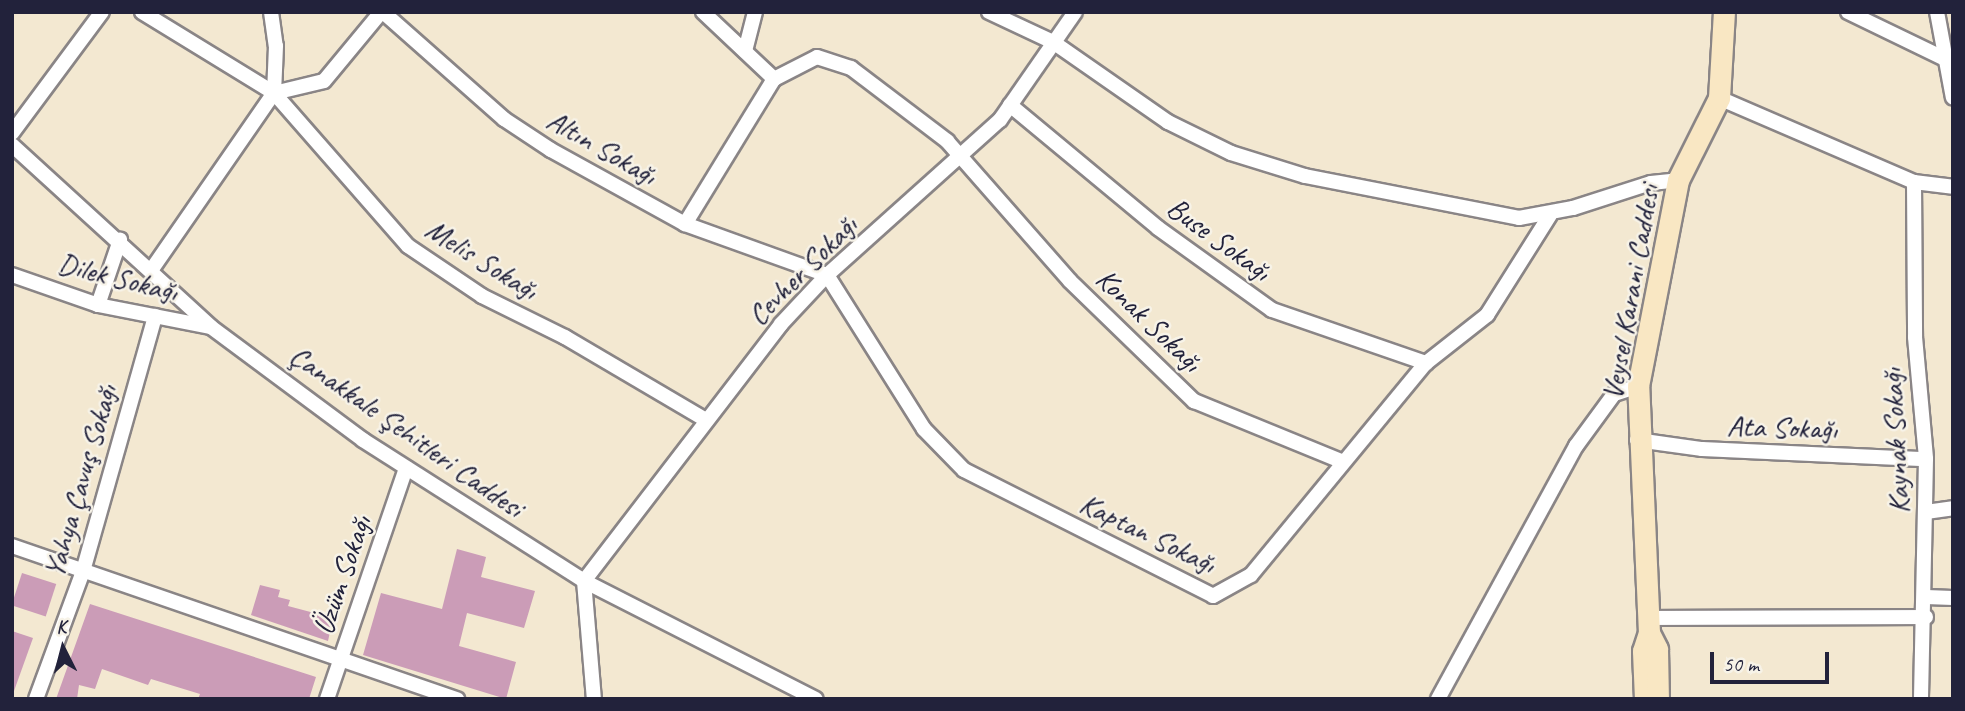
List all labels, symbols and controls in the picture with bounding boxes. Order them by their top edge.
street label: Altın Sokağı [541,101,663,193]
street label: Veysel Karani Caddesi [1593,181,1667,403]
street label: Buse Sokağı [1161,190,1277,288]
street label: Cevher Sokağı [740,208,864,332]
street label: Melis Sokağı [420,211,544,307]
street label: Dilek Sokağı [55,245,181,309]
street label: Konak Sokağı [1089,261,1209,379]
street label: Çanakkale Şehitleri Caddesi [283,336,531,526]
street label: Kaynak Sokağı [1873,368,1917,514]
street label: Yahya Çavuş Sokağı [35,380,125,582]
street label: Ata Sokağı [1727,407,1837,447]
street label: Kaptan Sokağı [1075,485,1221,581]
street label: Üzüm Sokağı [305,511,379,639]
north arrow [28,613,98,683]
text: K [55,615,67,640]
scale bar [1713,638,1832,682]
text: 50 m [1723,651,1759,677]

